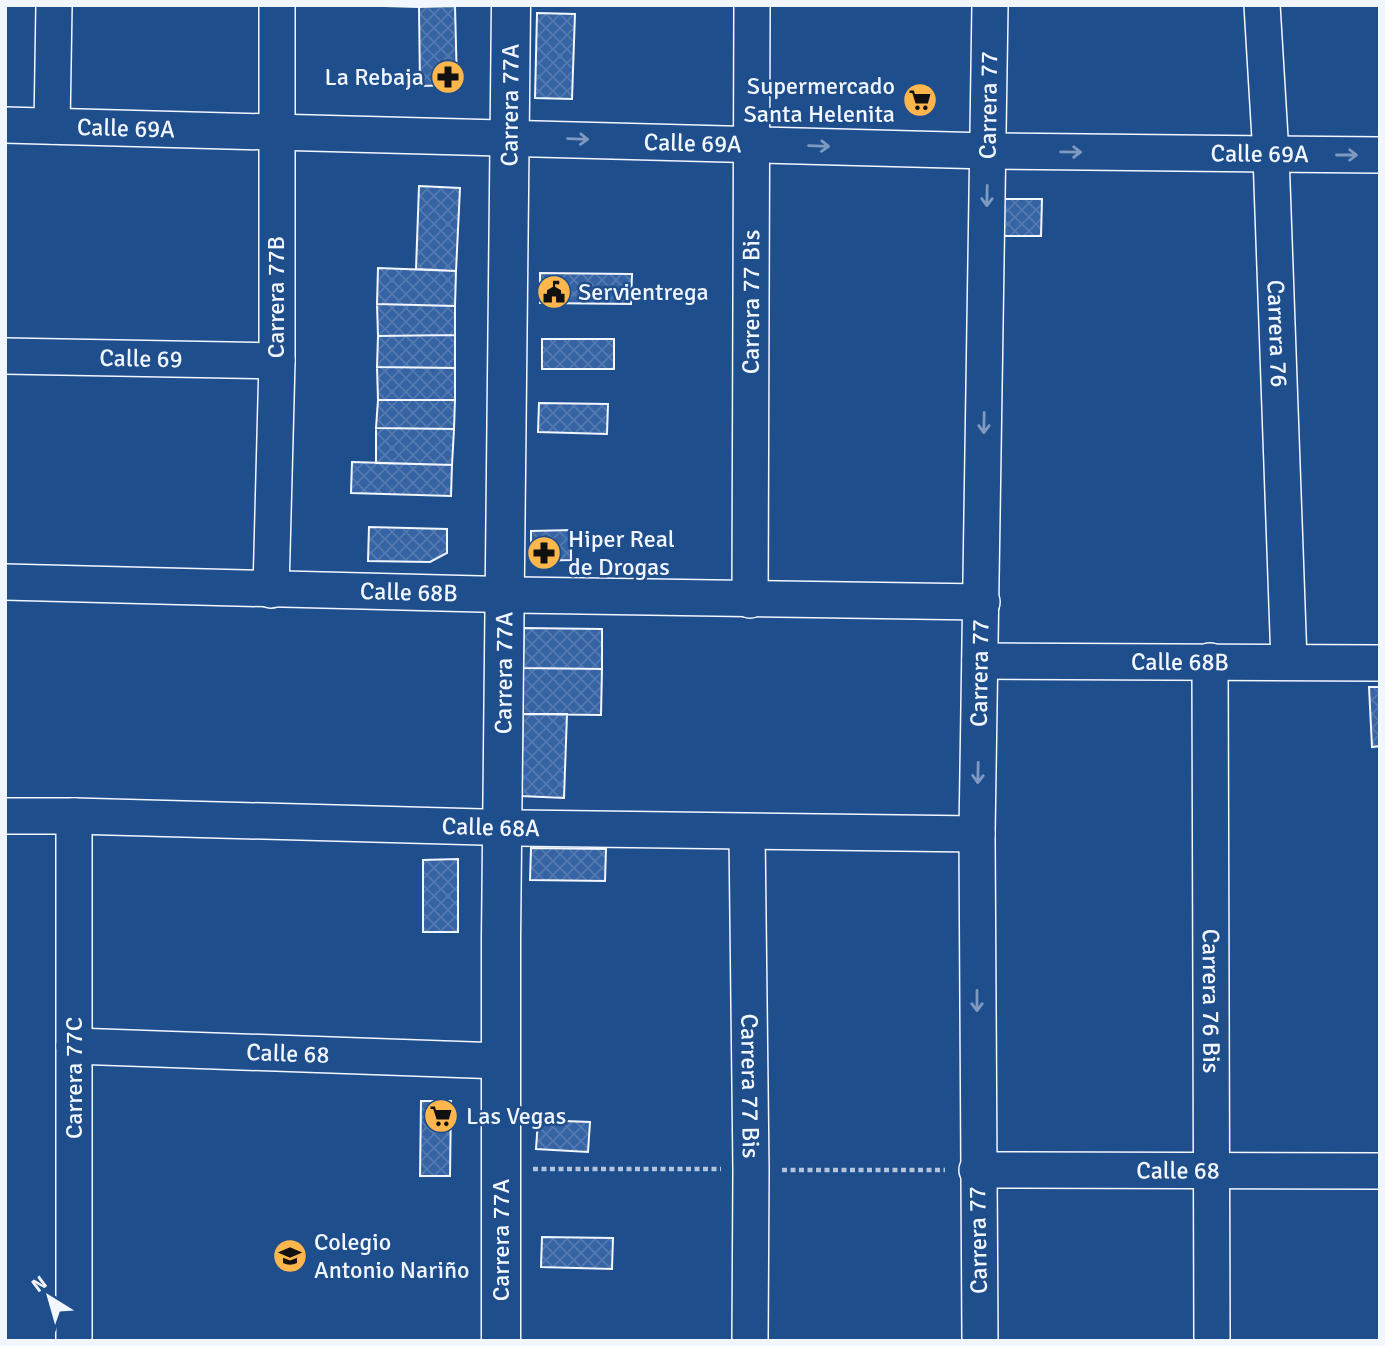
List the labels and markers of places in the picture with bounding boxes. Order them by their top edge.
pharmacy icon: La Rebaja [429,58,467,96]
place label: La Rebaja [324,62,424,92]
place label: Supermercado Santa Helenita [743,71,895,129]
supermarket icon: Supermercado Santa Helenita [901,81,939,119]
public building icon: Servientrega [535,273,573,311]
place label: Servientrega [578,277,709,307]
place label: Hiper Real de Drogas [568,524,675,582]
pharmacy icon: Hiper Real de Drogas [525,534,563,572]
supermarket icon: Las Vegas [422,1097,460,1135]
place label: Las Vegas [466,1101,566,1131]
place label: Colegio Antonio Nariño [314,1227,470,1285]
school or university icon: Colegio Antonio Nariño [271,1237,309,1275]

